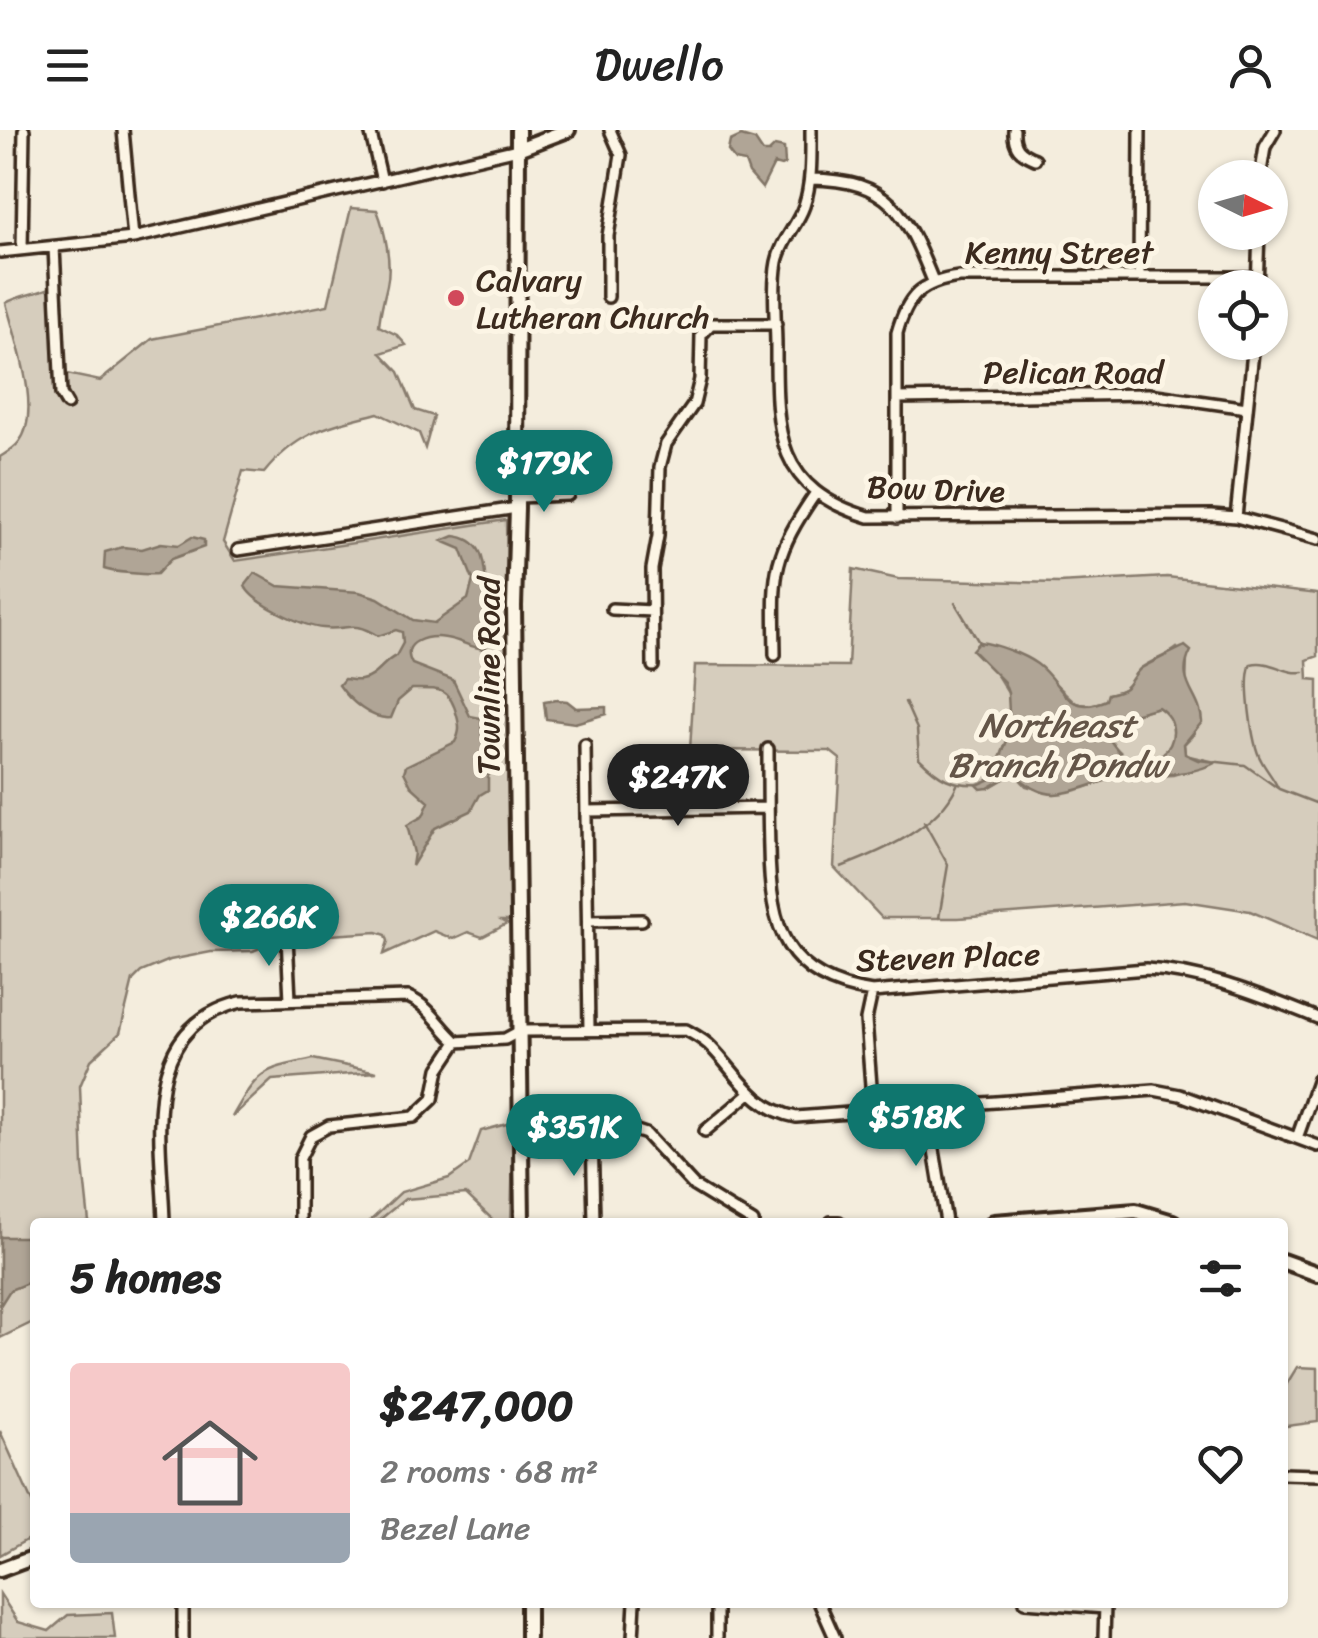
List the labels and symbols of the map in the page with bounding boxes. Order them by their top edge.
north arrow [1198,160,1288,250]
street label: Kenny Street [965,224,1154,281]
place label: Calvary Lutheran Church [476,252,710,346]
marker: Calvary Lutheran Church [445,287,467,309]
street label: Pelican Road [983,344,1165,401]
pin: $179K [474,430,614,515]
street label: Bow Drive [866,459,1006,520]
street label: Townline Road [460,575,517,775]
water label: Northeast Branch Pondw [948,694,1171,796]
pin: $247K [608,744,748,829]
pin: $266K [199,884,339,969]
street label: Steven Place [855,926,1041,989]
pin: $518K [846,1084,986,1169]
pin: $351K [504,1094,644,1179]

